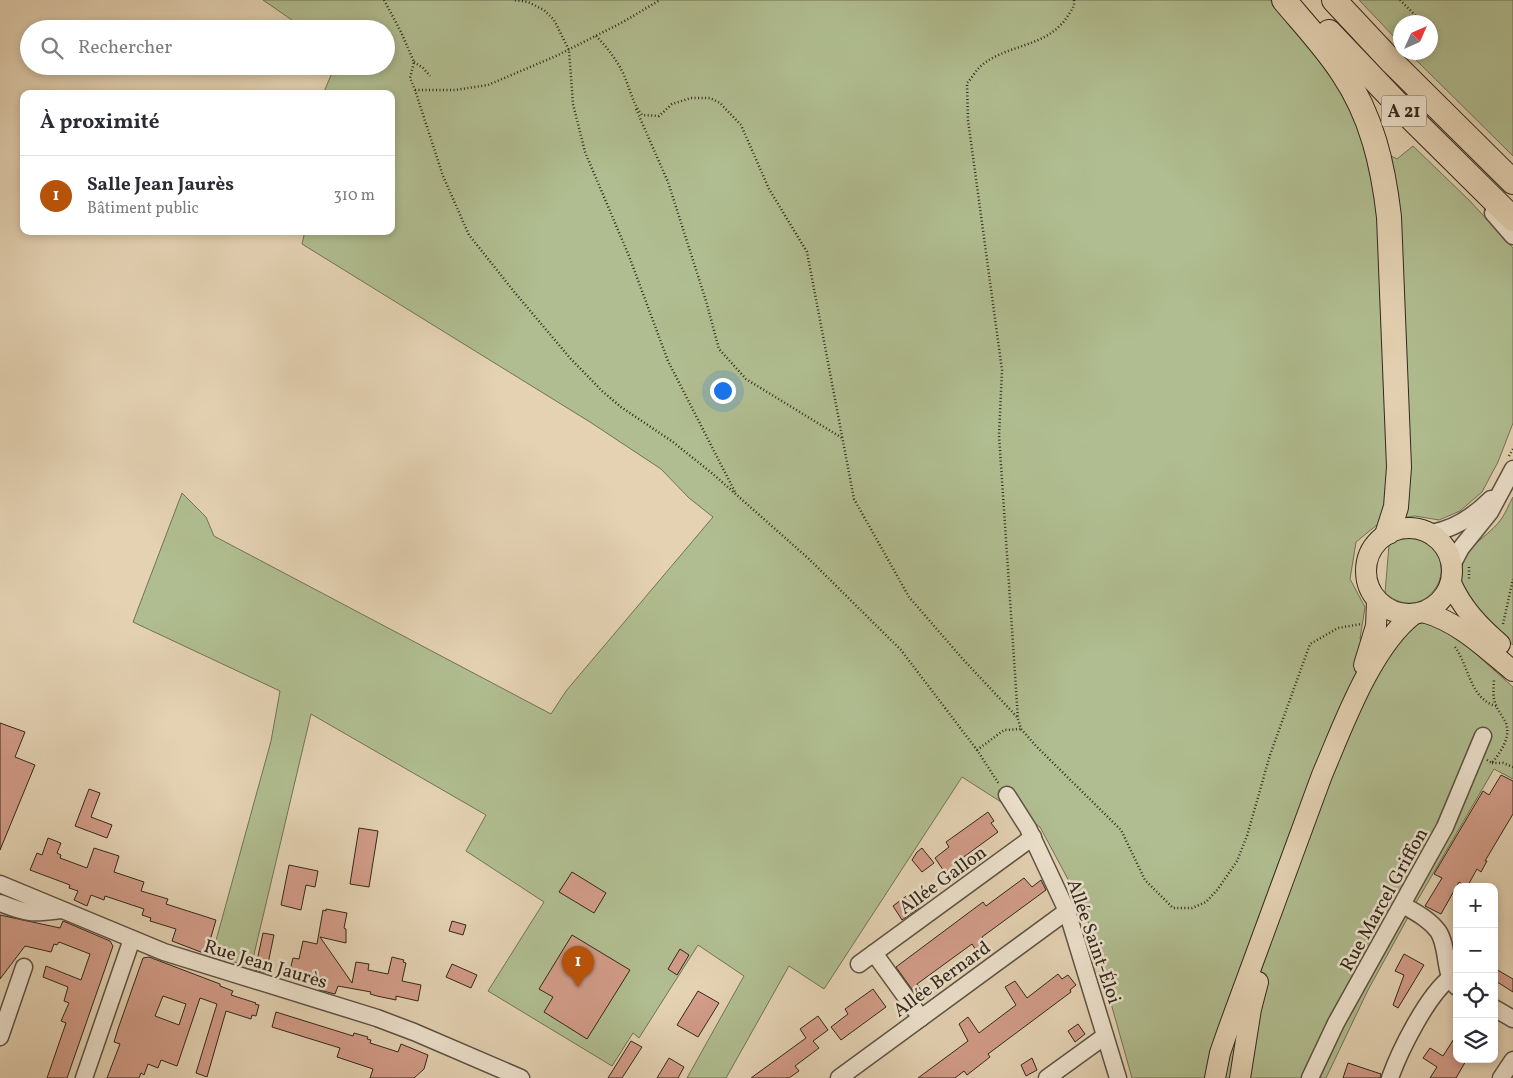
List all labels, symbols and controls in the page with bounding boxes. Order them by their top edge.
north arrow [1393,15,1438,60]
search box [20,20,395,75]
icon: search [38,34,66,62]
text: Rechercher [78,35,172,61]
road number: A 21 [1382,95,1426,126]
text: À proximité [40,108,159,137]
text: Salle Jean Jaurès [87,172,234,198]
text: 1 [53,185,59,207]
text: 310 m [334,185,375,207]
text: Bâtiment public [87,198,199,220]
your location [710,378,736,404]
street label: Rue Marcel Griffon [1335,824,1435,976]
street label: Allée Gallon [894,840,992,921]
street label: Allée Saint-Éloi [1060,876,1127,1008]
map controls [1453,883,1498,1063]
button: + [1453,883,1498,928]
button: − [1453,928,1498,973]
street label: Rue Jean Jaurès [200,934,330,996]
street label: Allée Bernard [888,935,996,1024]
pin: 1 [562,946,594,987]
button: locate [1453,973,1498,1018]
button: layers [1453,1018,1498,1063]

